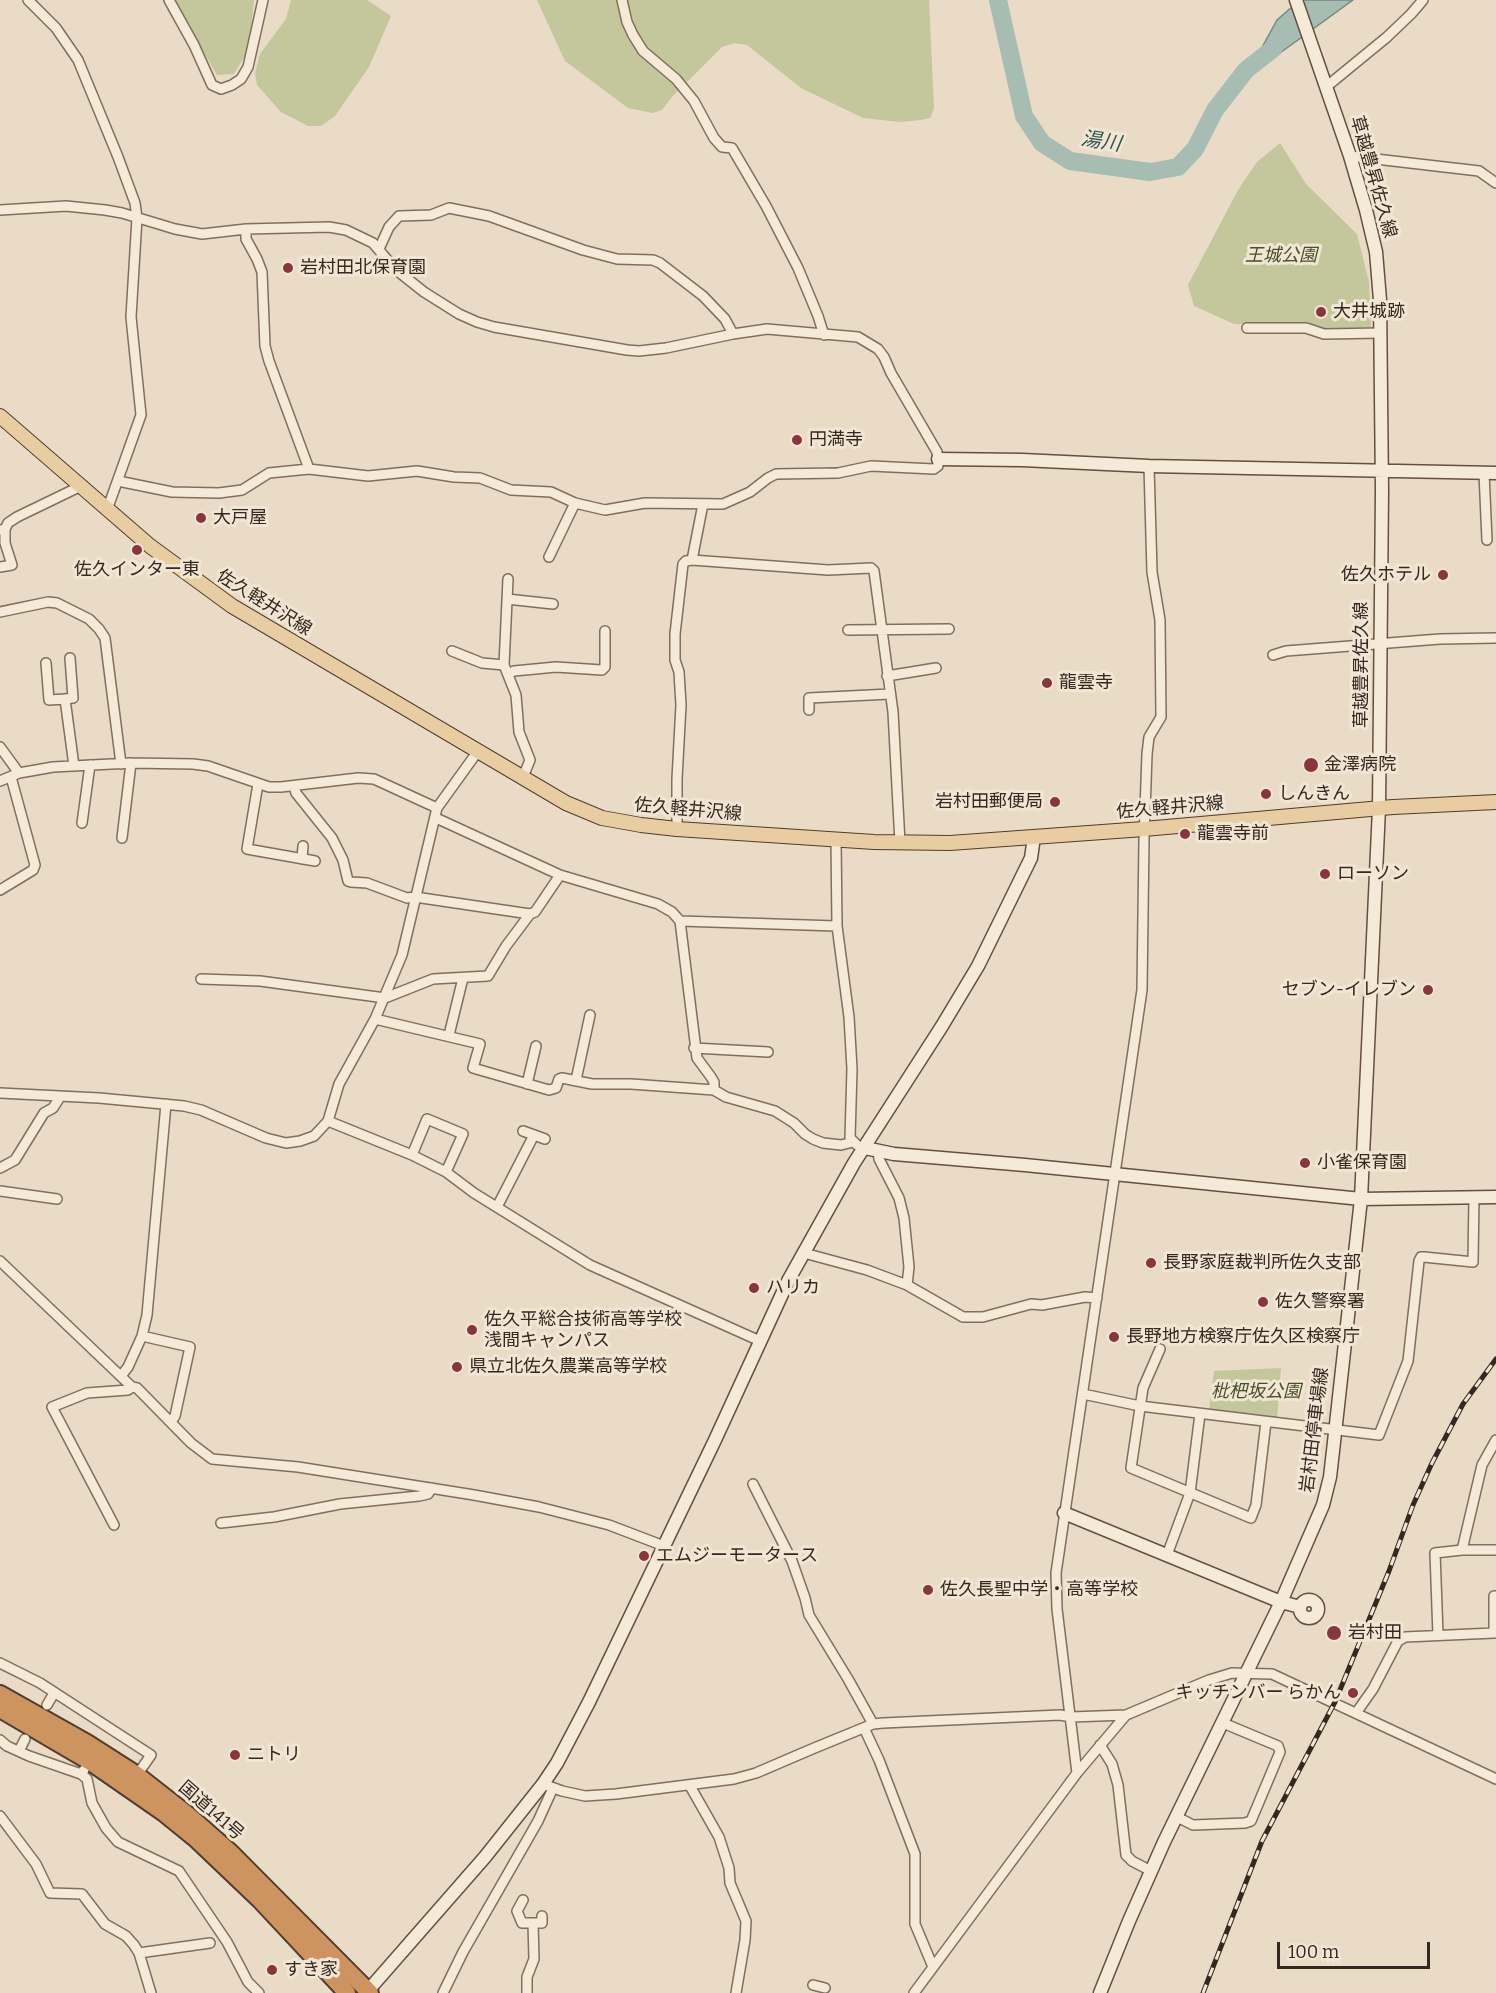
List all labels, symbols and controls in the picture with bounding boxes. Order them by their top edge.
street label: 草越豊昇佐久線 [1345,113,1401,241]
water label: 湯川 [1079,127,1123,157]
park label: 王城公園 [1245,245,1317,267]
place label: 岩村田北保育園 [300,257,426,279]
marker: 岩村田北保育園 [281,261,295,275]
place label: 大井城跡 [1333,301,1405,323]
marker: 大井城跡 [1314,305,1328,319]
place label: 円満寺 [809,429,863,451]
marker: 円満寺 [790,433,804,447]
place label: 大戸屋 [213,507,267,529]
marker: 大戸屋 [194,511,208,525]
marker: 佐久インター東 [130,543,144,557]
place label: 佐久インター東 [74,559,200,581]
place label: 佐久ホテル [1341,564,1431,586]
street label: 佐久軽井沢線 [212,565,316,641]
marker: 佐久ホテル [1436,568,1450,582]
street label: 草越豊昇佐久線 [1351,602,1373,728]
place label: 龍雲寺 [1059,672,1113,694]
marker: 龍雲寺 [1040,676,1054,690]
place label: 金澤病院 [1324,754,1396,776]
marker: 金澤病院 [1302,756,1320,774]
place label: しんきん [1278,783,1350,805]
marker: しんきん [1259,787,1273,801]
place label: 岩村田郵便局 [935,791,1043,813]
street label: 佐久軽井沢線 [1115,793,1225,823]
street label: 佐久軽井沢線 [633,795,743,825]
marker: 岩村田郵便局 [1048,795,1062,809]
place label: 龍雲寺前 [1197,823,1269,845]
marker: 龍雲寺前 [1178,827,1192,841]
place label: ローソン [1337,863,1409,885]
marker: ローソン [1318,867,1332,881]
place label: セブン-イレブン [1282,979,1416,1001]
marker: セブン-イレブン [1421,983,1435,997]
place label: 小雀保育園 [1317,1152,1407,1174]
marker: 小雀保育園 [1298,1156,1312,1170]
place label: 長野家庭裁判所佐久支部 [1163,1252,1361,1274]
marker: 長野家庭裁判所佐久支部 [1144,1256,1158,1270]
place label: ハリカ [766,1277,820,1299]
marker: ハリカ [747,1281,761,1295]
place label: 佐久警察署 [1275,1291,1365,1313]
marker: 佐久警察署 [1256,1295,1270,1309]
place label: 佐久平総合技術高等学校 浅間キャンパス [484,1309,682,1352]
marker: 佐久平総合技術高等学校 浅間キャンパス [465,1323,479,1337]
place label: 長野地方検察庁佐久区検察庁 [1126,1326,1360,1348]
marker: 長野地方検察庁佐久区検察庁 [1107,1330,1121,1344]
place label: 県立北佐久農業高等学校 [469,1356,667,1378]
marker: 県立北佐久農業高等学校 [450,1360,464,1374]
street label: 岩村田停車場線 [1297,1366,1333,1494]
park label: 枇杷坂公園 [1211,1381,1301,1403]
place label: エムジーモータース [656,1545,818,1567]
marker: エムジーモータース [637,1549,651,1563]
place label: 佐久長聖中学・高等学校 [940,1579,1138,1601]
marker: 佐久長聖中学・高等学校 [921,1583,935,1597]
place label: 岩村田 [1348,1622,1402,1644]
marker: 岩村田 [1325,1624,1343,1642]
place label: キッチンバー らかん [1175,1682,1341,1704]
marker: キッチンバー らかん [1346,1686,1360,1700]
place label: ニトリ [247,1744,301,1766]
marker: ニトリ [228,1748,242,1762]
street label: 国道141号 [174,1777,248,1845]
scale bar [1280,1930,1433,1968]
text: 100 m [1288,1941,1339,1963]
place label: すき家 [284,1959,338,1981]
marker: すき家 [265,1963,279,1977]

